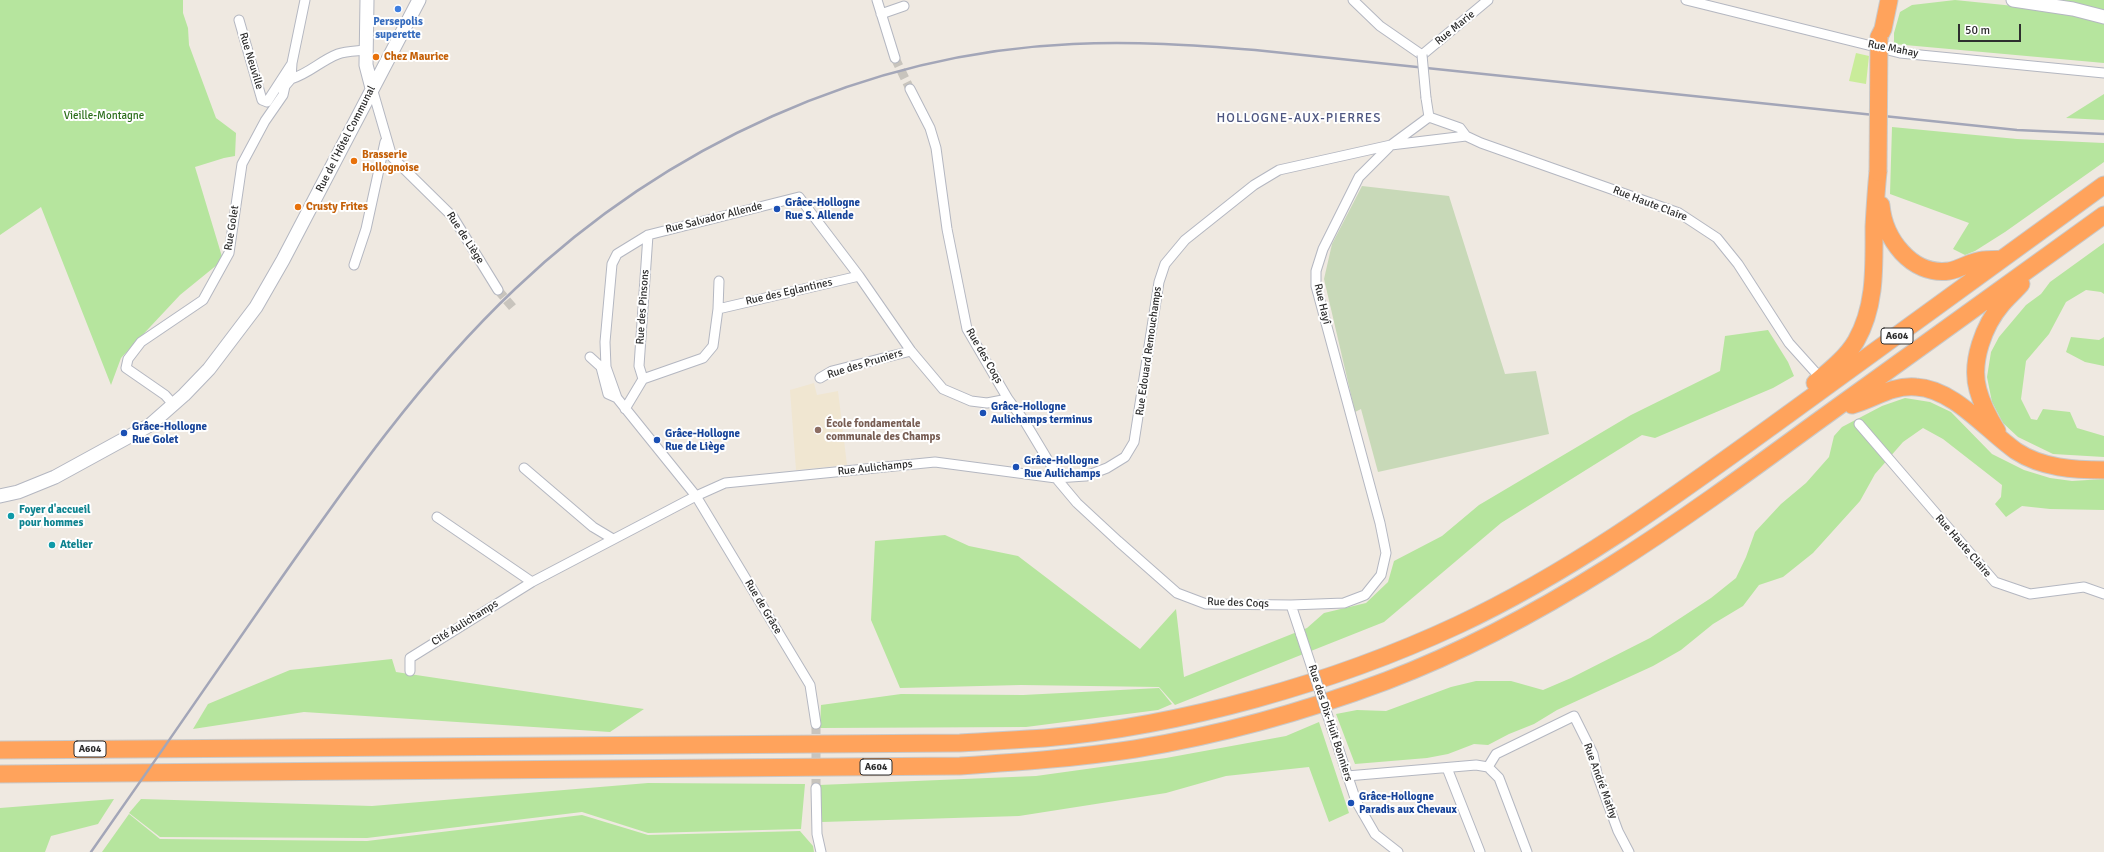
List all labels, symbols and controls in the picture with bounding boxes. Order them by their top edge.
marker: Persepolis superette [393,4,403,14]
street label: Rue Marie [1432,8,1478,48]
place label: Persepolis superette [373,15,423,41]
scale bar [1960,16,2023,42]
text: 50 m [1965,23,1990,38]
street label: Rue Neuville [236,31,266,91]
street label: Rue Mahay [1867,38,1919,60]
place label: Chez Maurice [384,50,449,64]
marker: Chez Maurice [371,52,381,62]
street label: Rue de l'Hôtel Communal [313,84,379,194]
park label: Vieille-Montagne [64,109,144,123]
district label: HOLLOGNE-AUX-PIERRES [1217,111,1381,127]
place label: Brasserie Hollognoise [362,148,419,174]
marker: Brasserie Hollognoise [349,156,359,166]
street label: Rue Haute Claire [1611,184,1689,224]
place label: Grâce-Hollogne Rue S. Allende [785,196,860,222]
place label: Crusty Frites [306,200,368,214]
street label: Rue Salvador Allende [664,200,764,236]
marker: Crusty Frites [293,202,303,212]
street label: Rue Golet [222,204,242,252]
marker: Grâce-Hollogne Rue S. Allende [772,204,782,214]
street label: Rue de Liège [443,210,487,266]
street label: Rue des Pinsons [634,269,652,345]
street label: Rue des Eglantines [744,276,834,308]
street label: Rue Hayî [1311,282,1333,326]
street label: Rue Edouard Remouchamps [1133,286,1165,416]
street label: Rue des Coqs [963,326,1005,386]
road number: A604 [1881,328,1913,344]
street label: Rue des Pruniers [826,346,904,382]
place label: Grâce-Hollogne Aulichamps terminus [991,400,1092,426]
marker: Grâce-Hollogne Aulichamps terminus [978,408,988,418]
place label: École fondamentale communale des Champs [826,417,940,443]
place label: Grâce-Hollogne Rue Golet [132,420,207,446]
marker: École fondamentale communale des Champs [813,425,823,435]
place label: Grâce-Hollogne Rue de Liège [665,427,740,453]
marker: Grâce-Hollogne Rue Golet [119,428,129,438]
marker: Grâce-Hollogne Rue de Liège [652,435,662,445]
place label: Grâce-Hollogne Rue Aulichamps [1024,454,1100,480]
street label: Rue Aulichamps [837,458,913,478]
marker: Grâce-Hollogne Rue Aulichamps [1011,462,1021,472]
place label: Foyer d'accueil pour hommes [19,503,90,529]
marker: Foyer d'accueil pour hommes [6,511,16,521]
street label: Rue Haute Claire [1932,512,1994,580]
place label: Atelier [60,538,93,552]
marker: Atelier [47,540,57,550]
street label: Rue de Grâce [742,577,784,637]
street label: Rue des Coqs [1207,595,1269,611]
street label: Cité Aulichamps [429,597,501,649]
street label: Rue des Dix-Huit Bonniers [1305,663,1355,783]
road number: A604 [74,741,106,757]
street label: Rue André Mathy [1580,741,1620,821]
road number: A604 [860,759,892,775]
place label: Grâce-Hollogne Paradis aux Chevaux [1359,790,1457,816]
marker: Grâce-Hollogne Paradis aux Chevaux [1346,798,1356,808]

